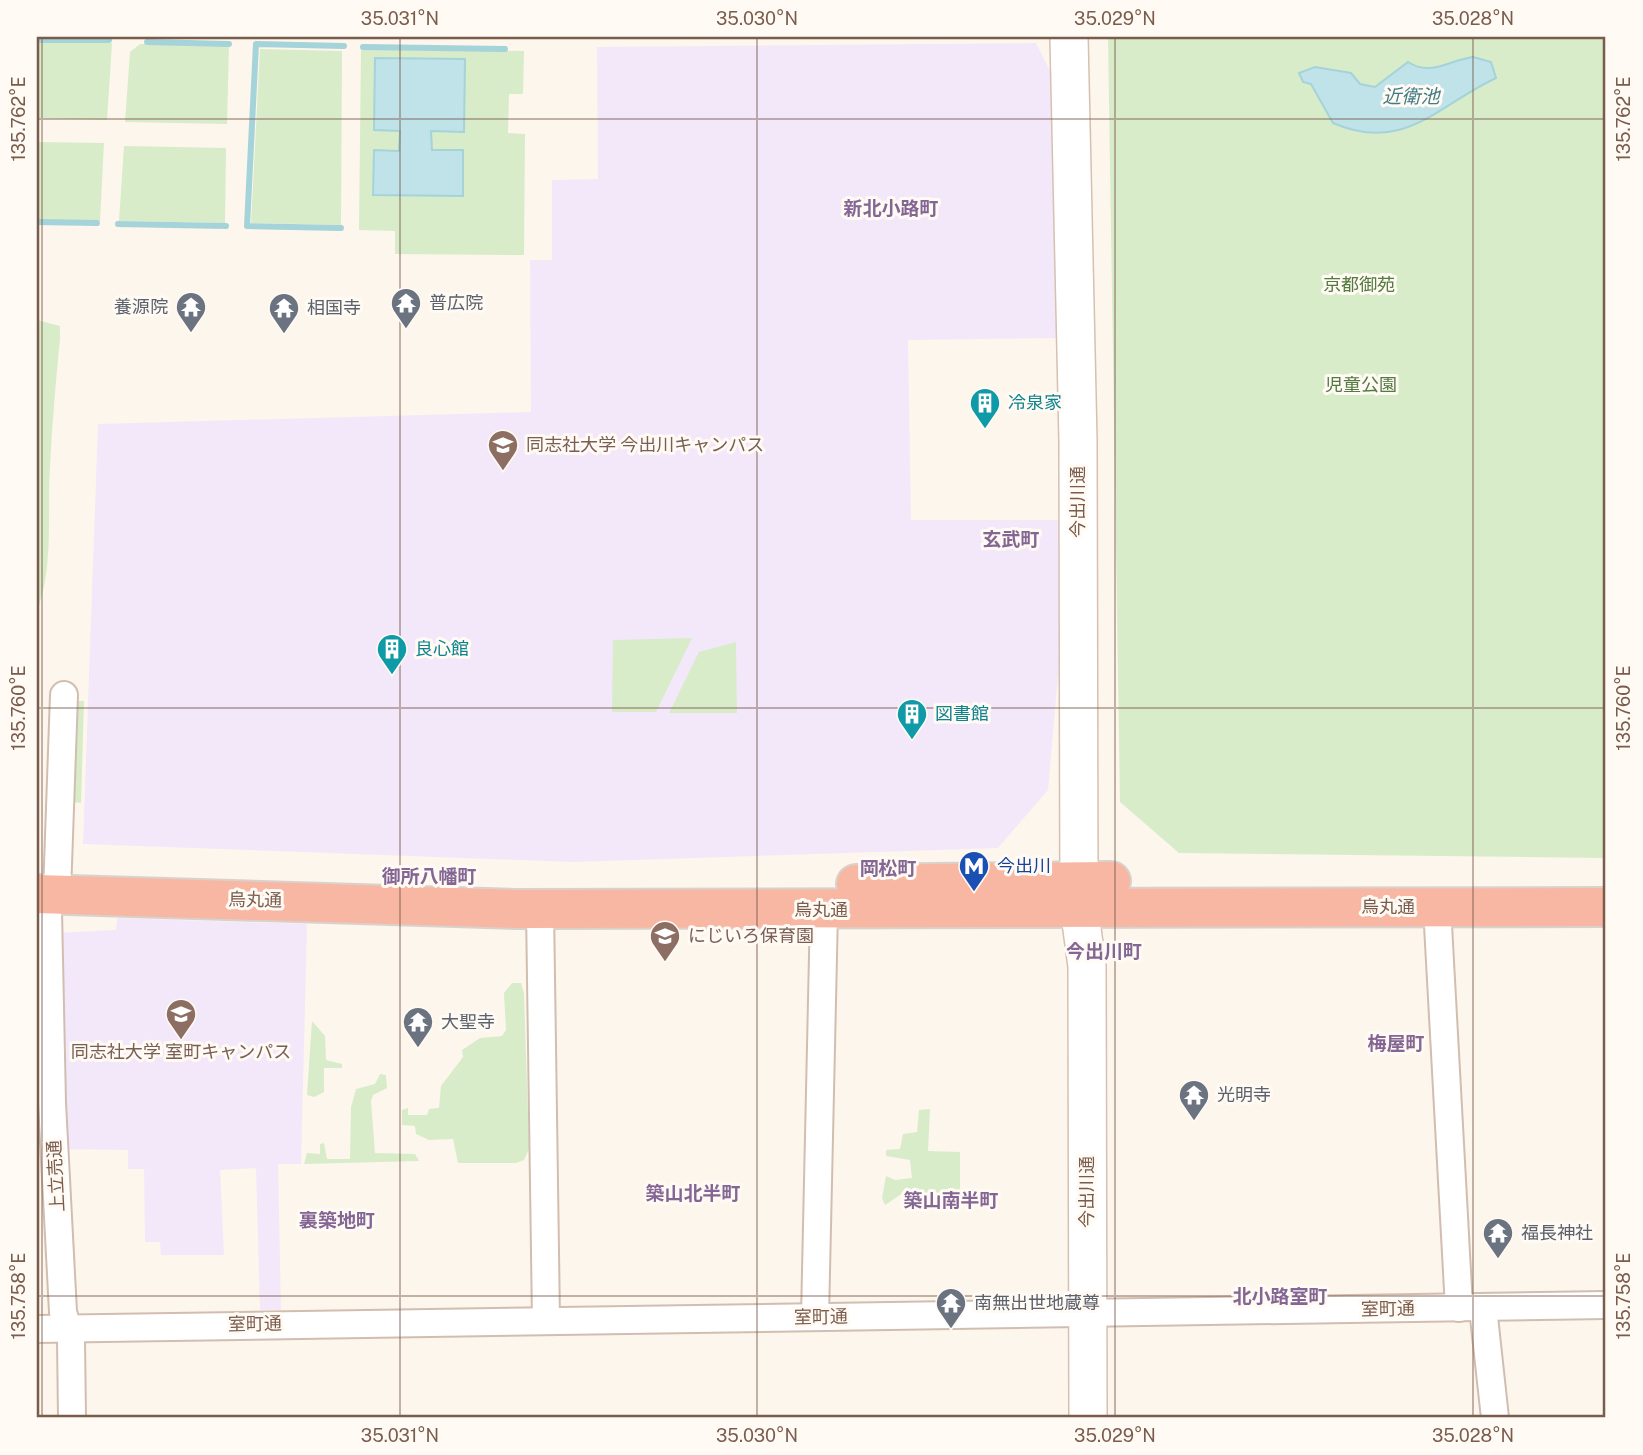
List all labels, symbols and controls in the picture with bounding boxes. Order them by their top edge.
text: 35.031°N [361,8,439,29]
text: 35.030°N [716,8,798,29]
text: 35.029°N [1074,8,1156,29]
text: 35.028°N [1432,8,1514,29]
text: 135.762°E [8,76,29,162]
text: 135.762°E [1613,76,1634,162]
water label: 近衛池 [1382,85,1441,107]
district label: 新北小路町 [843,197,939,219]
park label: 京都御苑 [1323,274,1395,295]
temple icon: 普広院 [389,286,423,330]
temple icon: 養源院 [174,290,208,334]
temple icon: 相国寺 [267,291,301,335]
place label: 普広院 [429,292,483,313]
place label: 養源院 [114,296,168,317]
place label: 相国寺 [307,297,361,318]
park label: 児童公園 [1325,374,1397,395]
building icon: 冷泉家 [968,386,1002,430]
place label: 冷泉家 [1008,392,1062,413]
school or university icon: 同志社大学 今出川キャンパス [486,428,520,472]
place label: 同志社大学 今出川キャンパス [526,434,764,455]
street label: 今出川通 [1067,466,1088,538]
district label: 玄武町 [982,528,1040,550]
building icon: 良心館 [375,632,409,676]
place label: 良心館 [415,638,469,659]
text: 135.760°E [8,665,29,751]
text: 135.760°E [1613,665,1634,751]
building icon: 図書館 [895,697,929,741]
place label: 図書館 [935,703,989,724]
metro station icon: 今出川 [957,849,991,893]
place label: 今出川 [997,855,1051,876]
district label: 岡松町 [859,857,917,879]
district label: 御所八幡町 [381,865,477,887]
street label: 烏丸通 [228,889,282,910]
street label: 烏丸通 [1361,896,1415,917]
street label: 烏丸通 [794,899,848,920]
school or university icon: にじいろ保育園 [648,919,682,963]
place label: にじいろ保育園 [688,925,814,946]
district label: 今出川町 [1066,940,1142,962]
school or university icon: 同志社大学 室町キャンパス [164,997,198,1041]
temple icon: 大聖寺 [401,1005,435,1049]
place label: 大聖寺 [441,1011,495,1032]
district label: 梅屋町 [1367,1032,1425,1054]
place label: 同志社大学 室町キャンパス [71,1041,291,1062]
temple icon: 光明寺 [1177,1078,1211,1122]
place label: 光明寺 [1217,1084,1271,1105]
street label: 上立売通 [43,1140,68,1213]
street label: 今出川通 [1076,1156,1097,1228]
district label: 築山北半町 [645,1182,741,1204]
district label: 築山南半町 [903,1189,999,1211]
district label: 裏築地町 [299,1209,375,1231]
temple icon: 福長神社 [1481,1216,1515,1260]
place label: 福長神社 [1521,1222,1593,1243]
text: 135.758°E [8,1253,29,1339]
text: 135.758°E [1613,1253,1634,1339]
district label: 北小路室町 [1232,1285,1328,1307]
temple icon: 南無出世地蔵尊 [934,1286,968,1330]
place label: 南無出世地蔵尊 [974,1292,1100,1313]
street label: 室町通 [1361,1298,1415,1319]
street label: 室町通 [794,1306,848,1327]
street label: 室町通 [228,1313,282,1334]
text: 35.031°N [361,1425,439,1446]
text: 35.030°N [716,1425,798,1446]
text: 35.029°N [1074,1425,1156,1446]
text: 35.028°N [1432,1425,1514,1446]

